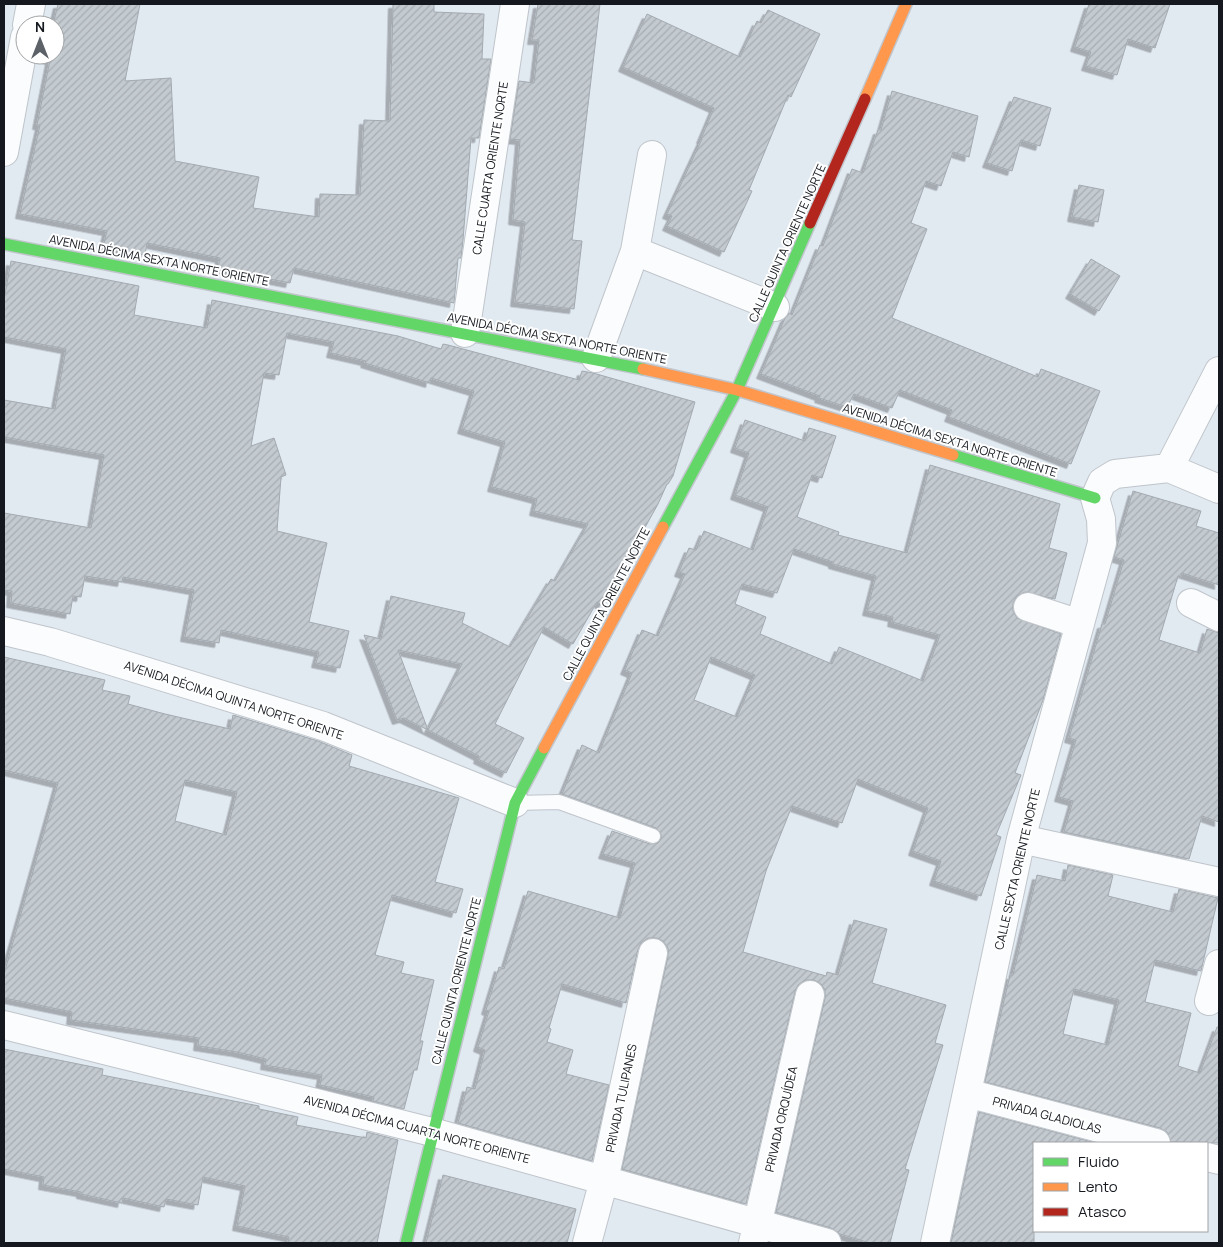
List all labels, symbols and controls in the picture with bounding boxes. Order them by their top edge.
north arrow [15,15,65,65]
text: N [35,17,45,36]
street label: CALLE CUARTA ORIENTE NORTE [468,80,512,256]
street label: CALLE QUINTA ORIENTE NORTE [744,161,830,325]
street label: AVENIDA DÉCIMA SEXTA NORTE ORIENTE [48,230,271,290]
street label: AVENIDA DÉCIMA SEXTA NORTE ORIENTE [446,308,669,368]
street label: AVENIDA DÉCIMA SEXTA NORTE ORIENTE [841,399,1060,481]
street label: CALLE QUINTA ORIENTE NORTE [558,524,654,684]
street label: AVENIDA DÉCIMA QUINTA NORTE ORIENTE [122,656,346,744]
street label: CALLE SEXTA ORIENTE NORTE [990,786,1044,951]
street label: CALLE QUINTA ORIENTE NORTE [427,896,485,1066]
street label: PRIVADA TULIPANES [601,1042,641,1154]
street label: PRIVADA ORQUÍDEA [761,1064,802,1174]
street label: AVENIDA DÉCIMA CUARTA NORTE ORIENTE [302,1091,532,1167]
street label: PRIVADA GLADIOLAS [991,1092,1103,1138]
legend [1033,1142,1208,1232]
text: Fluido [1078,1151,1119,1172]
text: Lento [1078,1176,1118,1197]
text: Atasco [1078,1201,1126,1222]

